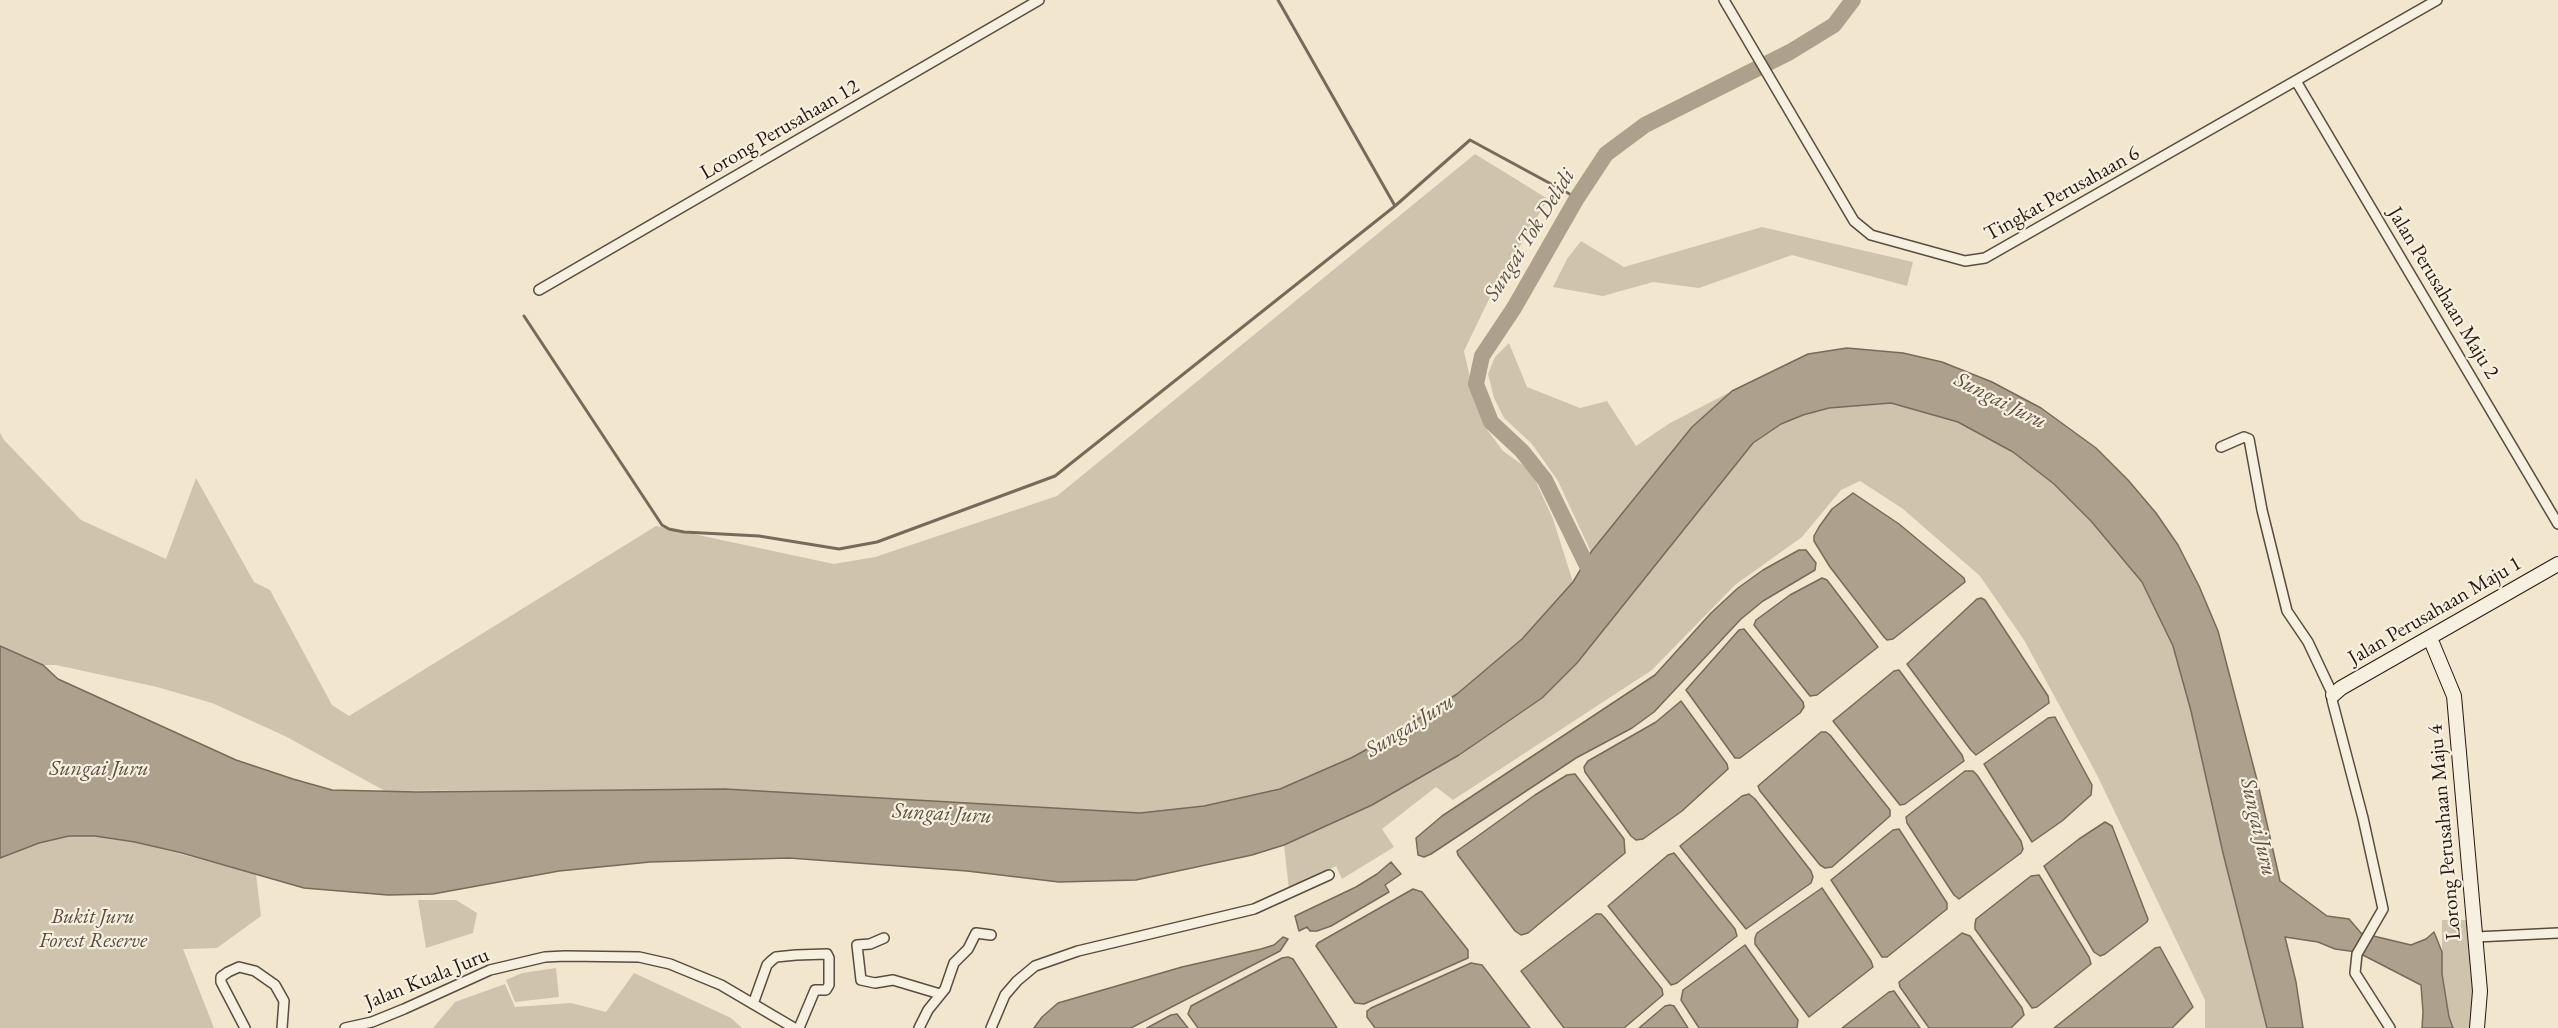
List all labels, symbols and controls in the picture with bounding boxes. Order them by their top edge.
street label: Lorong Perusahaan 12 [696,74,864,186]
street label: Tingkat Perusahaan 6 [1980,141,2144,247]
water label: Sungai Tok Delidi [1479,164,1581,306]
street label: Jalan Perusahaan Maju 2 [2382,203,2504,383]
water label: Sungai Juru [1950,367,2050,435]
street label: Jalan Perusahaan Maju 1 [2344,551,2526,671]
water label: Sungai Juru [1361,688,1459,764]
street label: Lorong Perusahaan Maju 4 [2423,723,2467,941]
water label: Sungai Juru [49,756,149,782]
water label: Sungai Juru [2234,776,2282,878]
water label: Sungai Juru [892,798,992,830]
park label: Bukit Juru Forest Reserve [39,904,147,954]
street label: Jalan Kuala Juru [361,943,493,1015]

